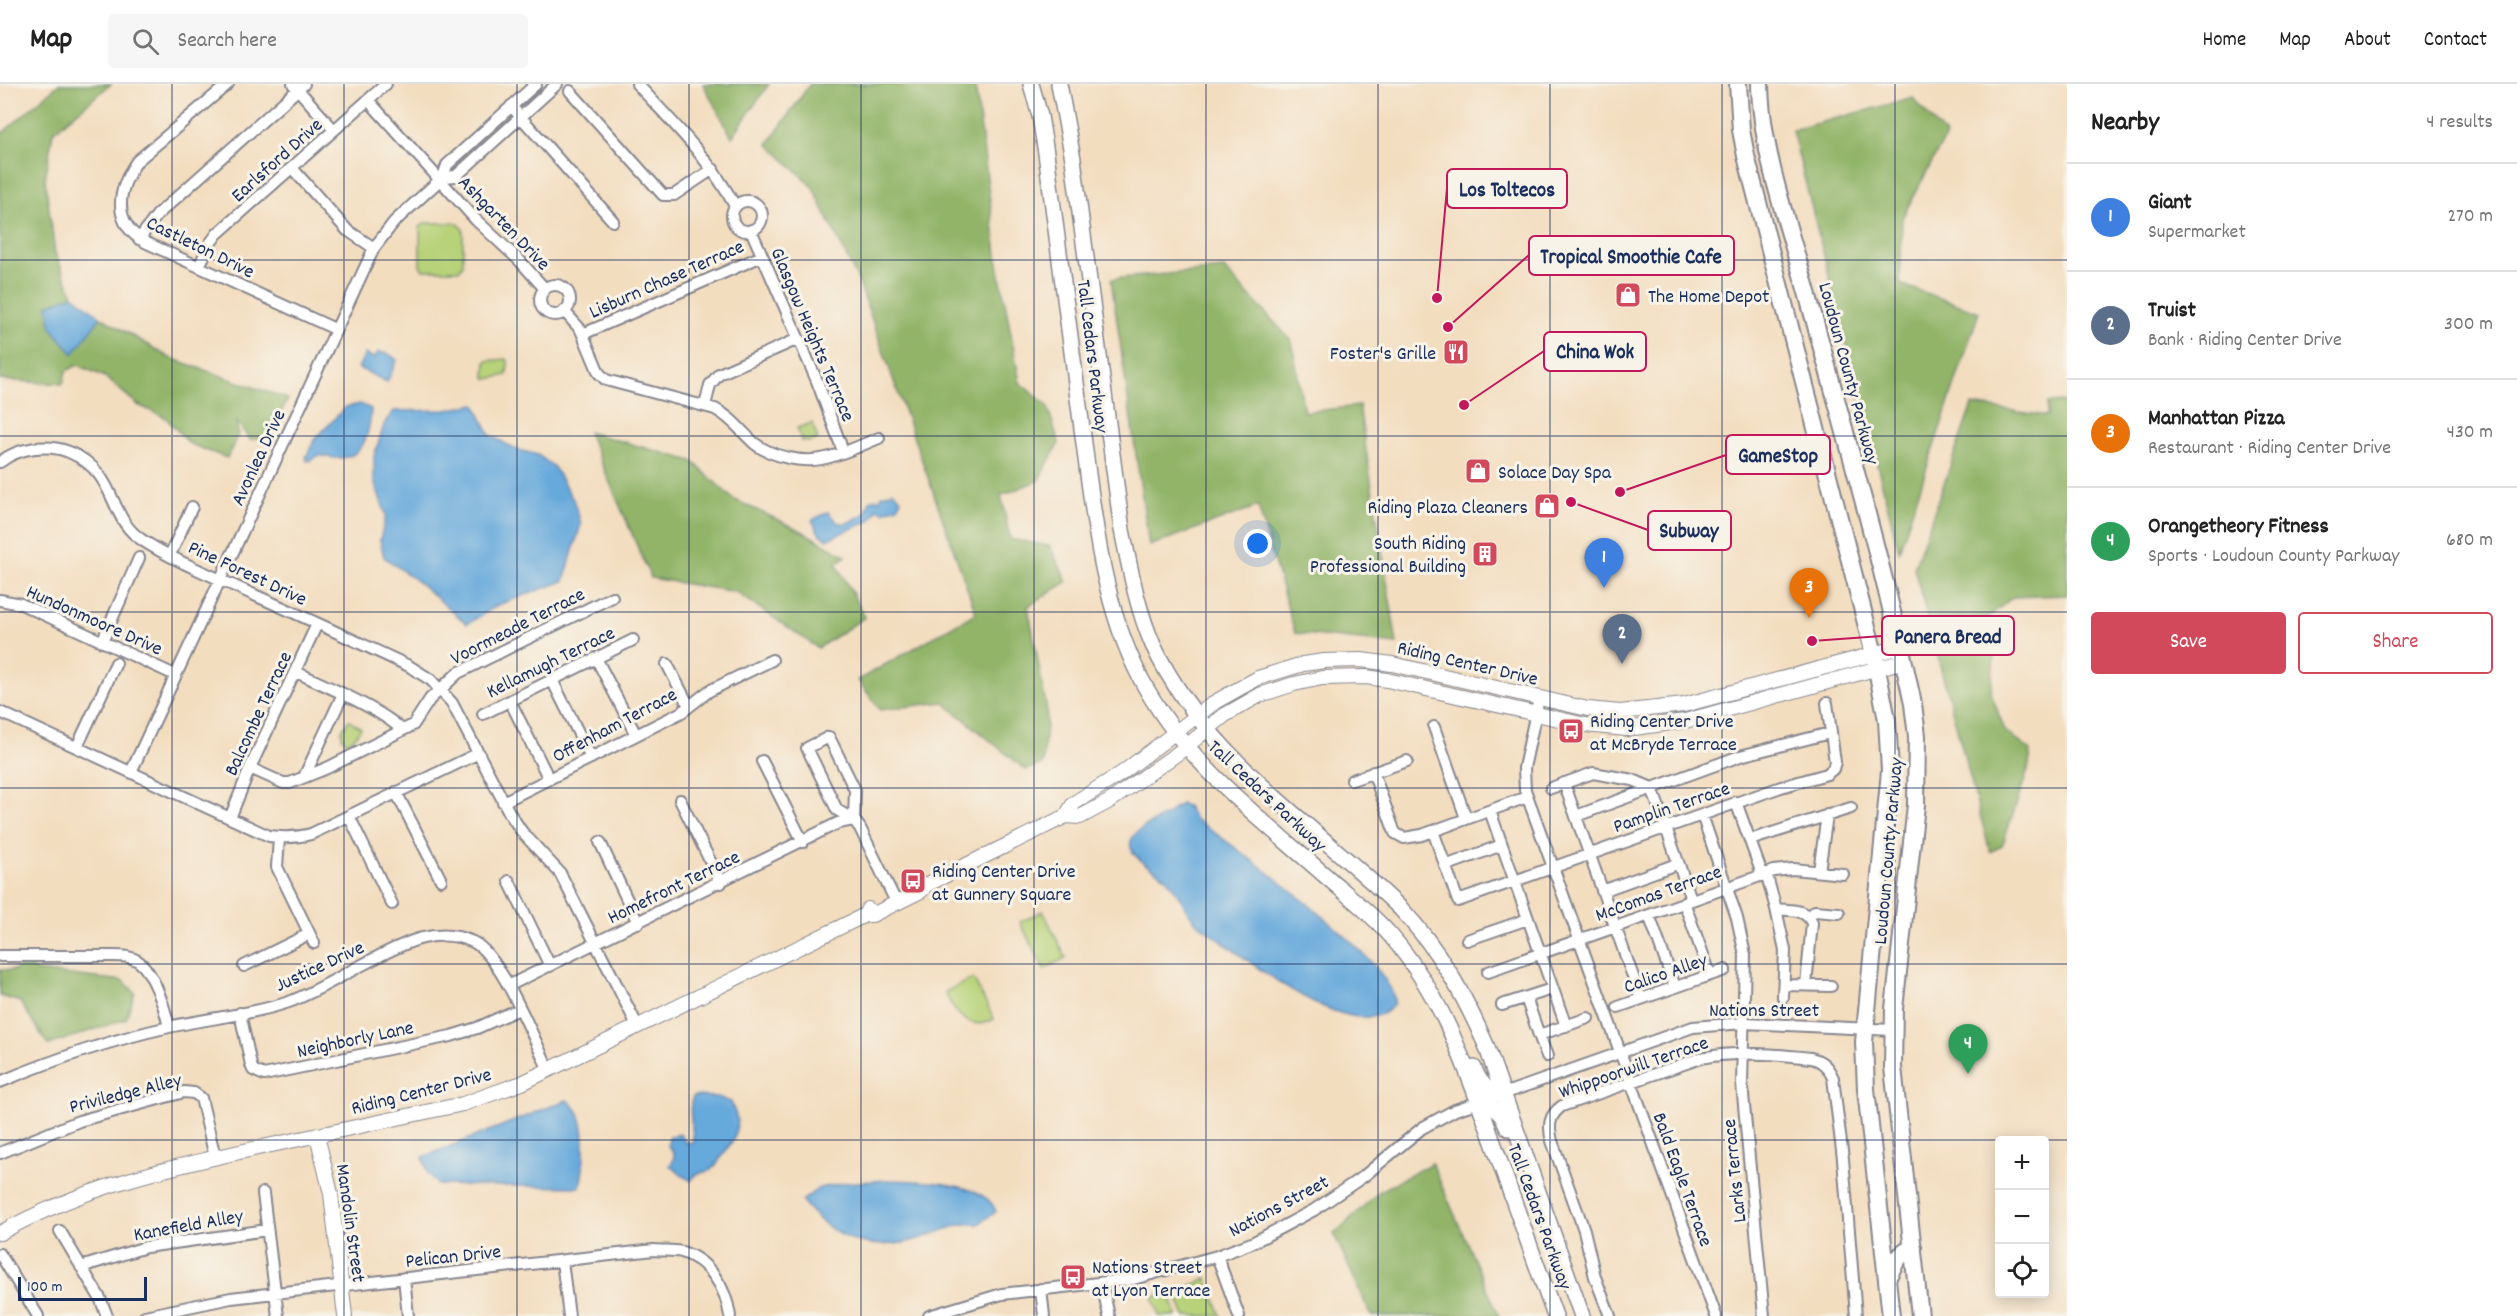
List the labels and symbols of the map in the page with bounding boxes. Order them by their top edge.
street label: Earlsford Drive [226,112,330,210]
callout: Los Toltecos [1447,169,1567,208]
street label: Ashgarten Drive [450,170,556,278]
text: Los Toltecos [1459,177,1555,207]
street label: Castleton Drive [141,210,259,287]
street label: Lisburn Chase Terrace [585,234,749,327]
callout: Tropical Smoothie Cafe [1529,236,1734,275]
street label: Glasgow Heights Terrace [762,244,861,427]
text: Tropical Smoothie Cafe [1540,244,1722,274]
street label: Tall Cedars Parkway [1068,278,1114,435]
shop icon: The Home Depot [1613,280,1643,310]
street label: Loudoun County Parkway [1809,280,1885,469]
place label: The Home Depot [1648,284,1769,312]
callout: China Wok [1544,332,1646,371]
restaurant icon: Foster's Grille [1441,337,1471,367]
text: China Wok [1556,339,1634,369]
place label: Foster's Grille [1330,341,1436,369]
street label: Avonlea Drive [225,405,294,511]
callout: GameStop [1726,435,1830,474]
text: GameStop [1738,443,1818,473]
shop icon: Solace Day Spa [1463,456,1493,486]
place label: Solace Day Spa [1498,460,1612,488]
shop icon: Riding Plaza Cleaners [1532,491,1562,521]
place label: Riding Plaza Cleaners [1368,495,1528,523]
callout: Subway [1648,511,1731,550]
text: Subway [1659,518,1720,548]
your location [1243,529,1272,558]
place label: South Riding Professional Building [1310,531,1466,582]
street label: Pine Forest Drive [183,535,311,615]
pin: 1 [1584,538,1624,588]
building icon: South Riding Professional Building [1470,539,1500,569]
pin: 3 [1790,568,1828,618]
street label: Hundonmoore Drive [21,579,167,664]
street label: Voormeade Terrace [446,582,591,674]
pin: 2 [1602,614,1642,664]
callout: Panera Bread [1882,616,2014,655]
street label: Kellamugh Terrace [482,620,620,707]
text: Panera Bread [1894,624,2002,654]
street label: Riding Center Drive [1394,635,1541,695]
street label: Balcombe Terrace [219,647,301,781]
street label: Offenham Terrace [548,682,683,771]
place label: Riding Center Drive at McBryde Terrace [1590,709,1737,760]
bus stop icon: Riding Center Drive at McBryde Terrace [1556,716,1586,746]
street label: Tall Cedars Parkway [1200,735,1332,860]
street label: Loudoun County Parkway [1868,756,1912,946]
street label: Pamplin Terrace [1610,776,1734,842]
street label: Homefront Terrace [603,844,745,933]
place label: Riding Center Drive at Gunnery Square [932,859,1076,910]
street label: McComas Terrace [1592,859,1726,931]
bus stop icon: Riding Center Drive at Gunnery Square [898,866,928,896]
street label: Justice Drive [271,935,370,1001]
street label: Calico Alley [1621,947,1712,1002]
street label: Nations Street [1709,998,1819,1026]
street label: Neighborly Lane [295,1015,417,1067]
pin: 4 [1948,1024,1988,1074]
street label: Whippoorwill Terrace [1555,1030,1713,1108]
street label: Riding Center Drive [349,1062,495,1124]
street label: Priviledge Alley [67,1067,186,1122]
street label: Bald Eagle Terrace [1644,1109,1718,1251]
street label: Larks Terrace [1717,1117,1755,1224]
street label: Tall Cedars Parkway [1499,1140,1578,1295]
street label: Mandolin Street [327,1162,371,1285]
street label: Nations Street [1224,1169,1335,1246]
street label: Kanefield Alley [132,1203,246,1250]
street label: Pelican Drive [404,1239,503,1277]
place label: Nations Street at Lyon Terrace [1092,1255,1210,1306]
bus stop icon: Nations Street at Lyon Terrace [1058,1262,1088,1292]
scale bar [18,1274,147,1302]

